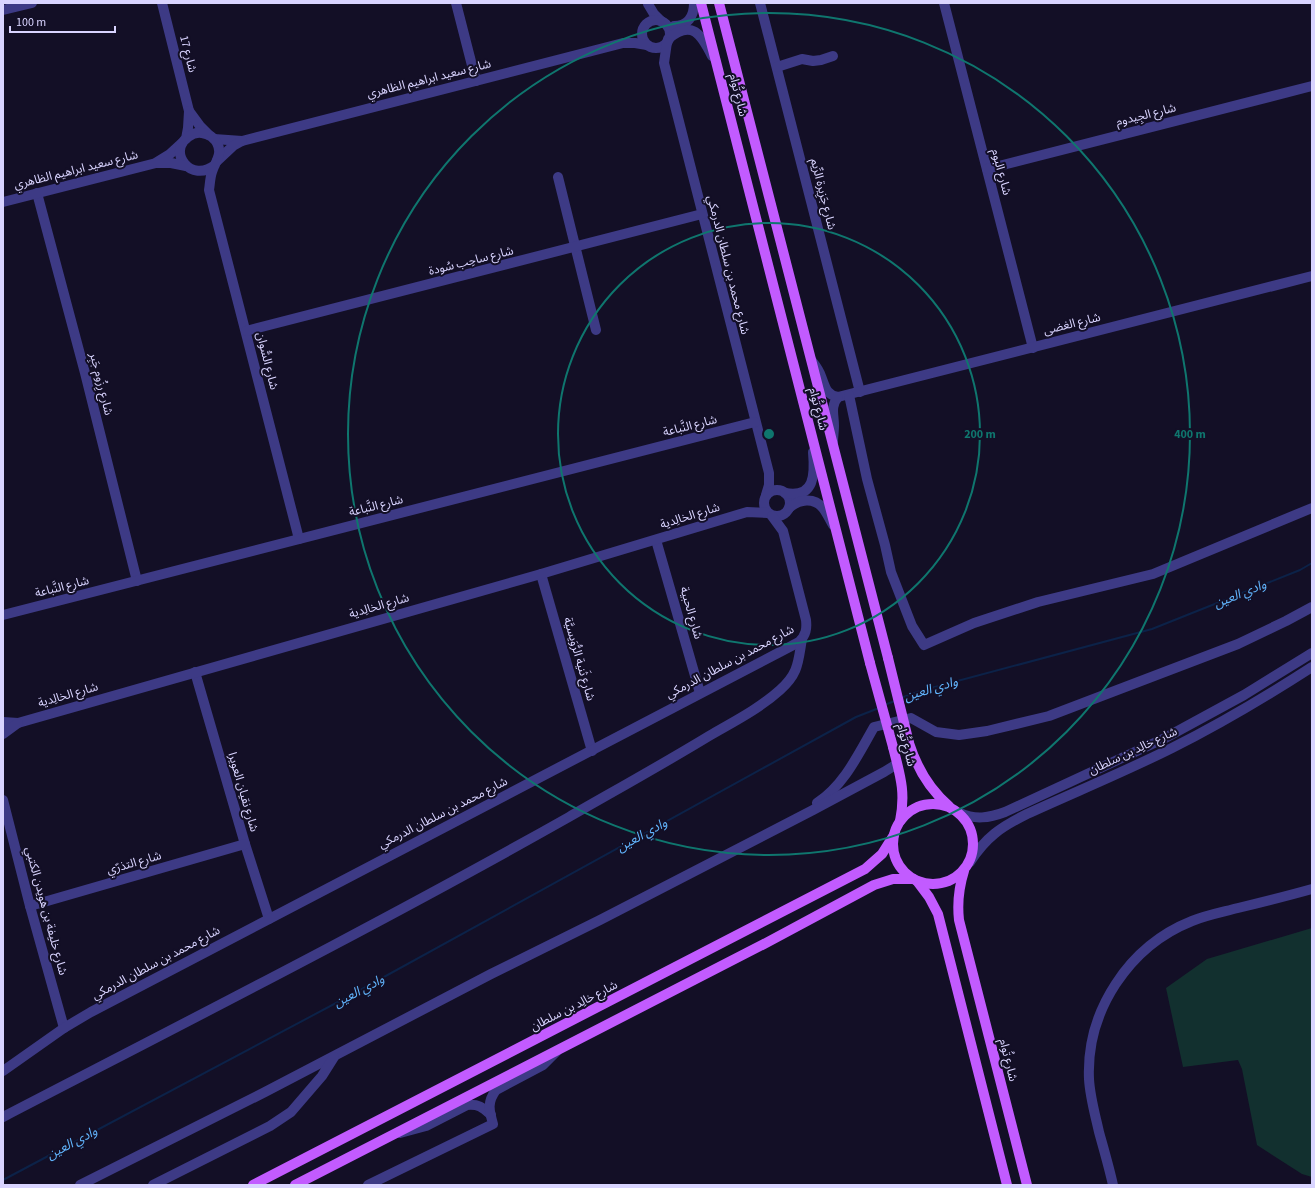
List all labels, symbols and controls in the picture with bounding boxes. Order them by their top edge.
scale bar [10,8,115,34]
text: 100 m [16,14,46,31]
street label: شارع 17 [175,34,201,74]
street label: شارع سعيد ابراهيم الظاهري [365,55,493,103]
street label: شارع تُوام [724,72,752,118]
street label: شارع الجِيدوم [1114,99,1178,131]
street label: شارع سعيد ابراهيم الظاهري [12,146,140,194]
street label: شارع البوم [987,147,1015,197]
street label: شارع جَزِيرة الرِّيم [805,156,840,232]
street label: شارع محمد بن سلطان الدرمكي [702,194,754,337]
street label: شارع ساحِب سُودة [427,242,515,280]
street label: شارع الغضى [1042,309,1102,339]
street label: شارع السُّوان [252,330,282,392]
street label: شارع رِزُوم جَبِر [84,350,117,417]
street label: شارع تُوام [804,386,832,432]
street label: شارع النَّباعة [661,411,719,441]
text: 200 m [964,426,996,443]
text: 400 m [1174,426,1206,443]
centre of rings [762,427,776,441]
street label: شارع النَّباعة [347,491,405,521]
street label: شارع الخالِدية [658,499,722,533]
street label: شارع النَّباعة [33,572,91,602]
water label: وادي العين [1211,575,1269,614]
street label: شارع الحبية [675,585,707,641]
street label: شارع الخالِدية [347,589,411,623]
street label: شارع ثَنية الرُّوَيسيَّة [559,615,599,703]
street label: شارع محمد بن سلطان الدرمكي [663,621,797,704]
water label: وادي العين [902,672,960,707]
street label: شارع الخالِدية [36,678,100,712]
street label: شارع تُوام [892,722,920,768]
street label: شارع خالِد بن سلطان [1086,723,1180,779]
street label: شارع نقيان العويرا [223,750,263,834]
street label: شارع محمد بن سلطان الدرمكي [375,773,511,854]
water label: وادي العين [614,814,671,857]
street label: شارع خليفة بن هويدن الكتبي [20,845,71,977]
street label: شارع التذرّي [105,847,164,880]
street label: شارع محمد بن سلطان الدرمكي [89,922,223,1005]
water label: وادي العين [330,970,388,1013]
street label: شارع خالِد بن سلطان [527,977,621,1035]
street label: شارع تُوام [994,1037,1022,1083]
water label: وادي العين [43,1122,101,1165]

